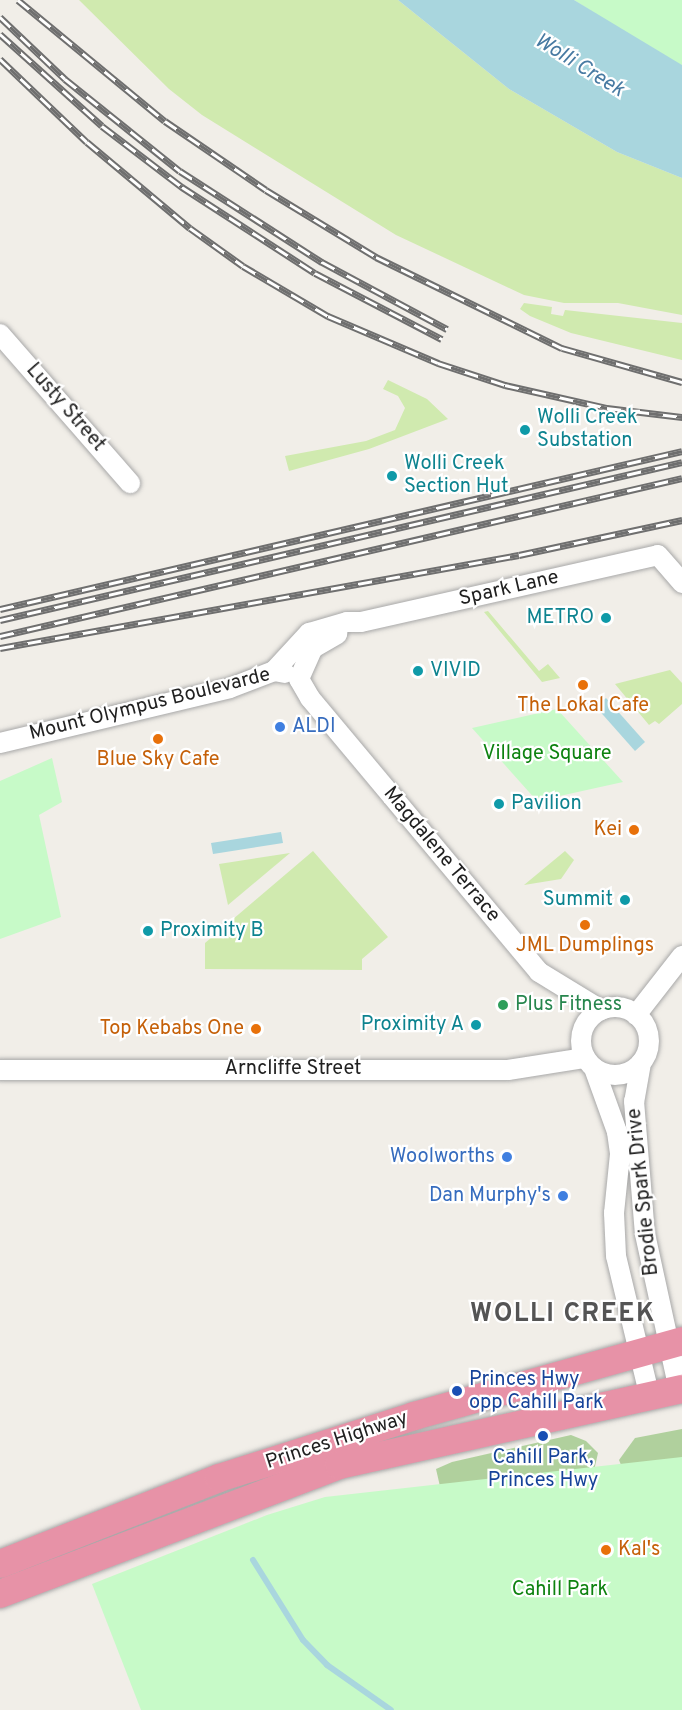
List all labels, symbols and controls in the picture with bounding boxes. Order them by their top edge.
water label: Wolli Creek [530,29,628,103]
street label: Lusty Street [20,359,110,457]
place label: Wolli Creek Substation [537,406,638,453]
marker: Wolli Creek Substation [518,423,532,437]
place label: Wolli Creek Section Hut [404,452,509,499]
marker: Wolli Creek Section Hut [385,469,399,483]
street label: Spark Lane [457,566,561,612]
place label: METRO [527,606,594,630]
marker: METRO [599,611,613,625]
place label: VIVID [430,659,481,683]
street label: Mount Olympus Boulevarde [27,663,273,747]
marker: VIVID [411,664,425,678]
marker: The Lokal Cafe [576,678,590,692]
place label: The Lokal Cafe [517,694,649,718]
place label: ALDI [292,715,336,739]
marker: ALDI [273,720,287,734]
marker: Blue Sky Cafe [151,732,165,746]
park label: Village Square [482,742,612,766]
place label: Blue Sky Cafe [97,748,219,772]
street label: Magdalene Terrace [377,782,505,928]
place label: Pavilion [511,792,582,816]
marker: Pavilion [492,797,506,811]
place label: Kei [593,818,622,842]
marker: Kei [627,823,641,837]
place label: Summit [543,888,613,912]
marker: Summit [618,893,632,907]
marker: JML Dumplings [578,918,592,932]
place label: Proximity B [160,919,264,943]
marker: Proximity B [141,924,155,938]
place label: JML Dumplings [516,934,654,958]
place label: Plus Fitness [515,993,622,1017]
marker: Plus Fitness [496,998,510,1012]
place label: Proximity A [360,1013,464,1037]
place label: Top Kebabs One [99,1017,244,1041]
marker: Proximity A [469,1018,483,1032]
marker: Top Kebabs One [249,1022,263,1036]
street label: Arncliffe Street [224,1057,362,1081]
street label: Brodie Spark Drive [623,1107,665,1277]
place label: Woolworths [390,1145,495,1169]
marker: Woolworths [500,1150,514,1164]
place label: Dan Murphy's [429,1184,551,1208]
marker: Dan Murphy's [556,1189,570,1203]
district label: WOLLI CREEK [470,1299,656,1331]
place label: Princes Hwy opp Cahill Park [469,1368,604,1415]
marker: Princes Hwy opp Cahill Park [450,1384,464,1398]
street label: Princes Highway [263,1407,411,1475]
marker: Cahill Park, Princes Hwy [536,1429,550,1443]
place label: Cahill Park, Princes Hwy [488,1446,598,1493]
place label: Kal's [618,1538,660,1562]
marker: Kal's [599,1543,613,1557]
park label: Cahill Park [512,1578,608,1602]

